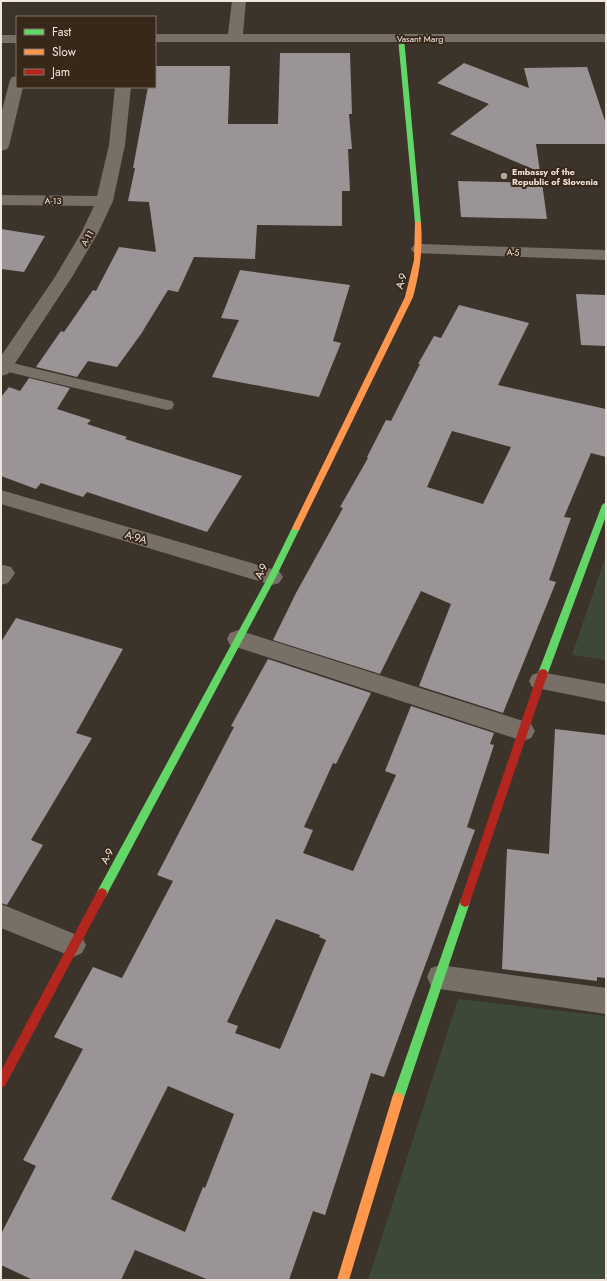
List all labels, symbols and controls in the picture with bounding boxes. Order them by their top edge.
legend [16,16,156,88]
text: Fast [52,23,71,41]
street label: Vasant Marg [397,32,443,45]
text: Slow [52,43,77,61]
text: Jam [50,63,70,81]
place label: Embassy of the Republic of Slovenia [512,165,598,188]
marker: Embassy of the Republic of Slovenia [499,171,509,181]
street label: A-13 [45,194,61,207]
street label: A-11 [77,228,97,248]
street label: A-5 [506,245,520,259]
street label: A-9 [391,271,411,291]
street label: A-9A [123,526,150,548]
street label: A-9 [250,560,272,582]
street label: A-9 [96,845,118,867]

